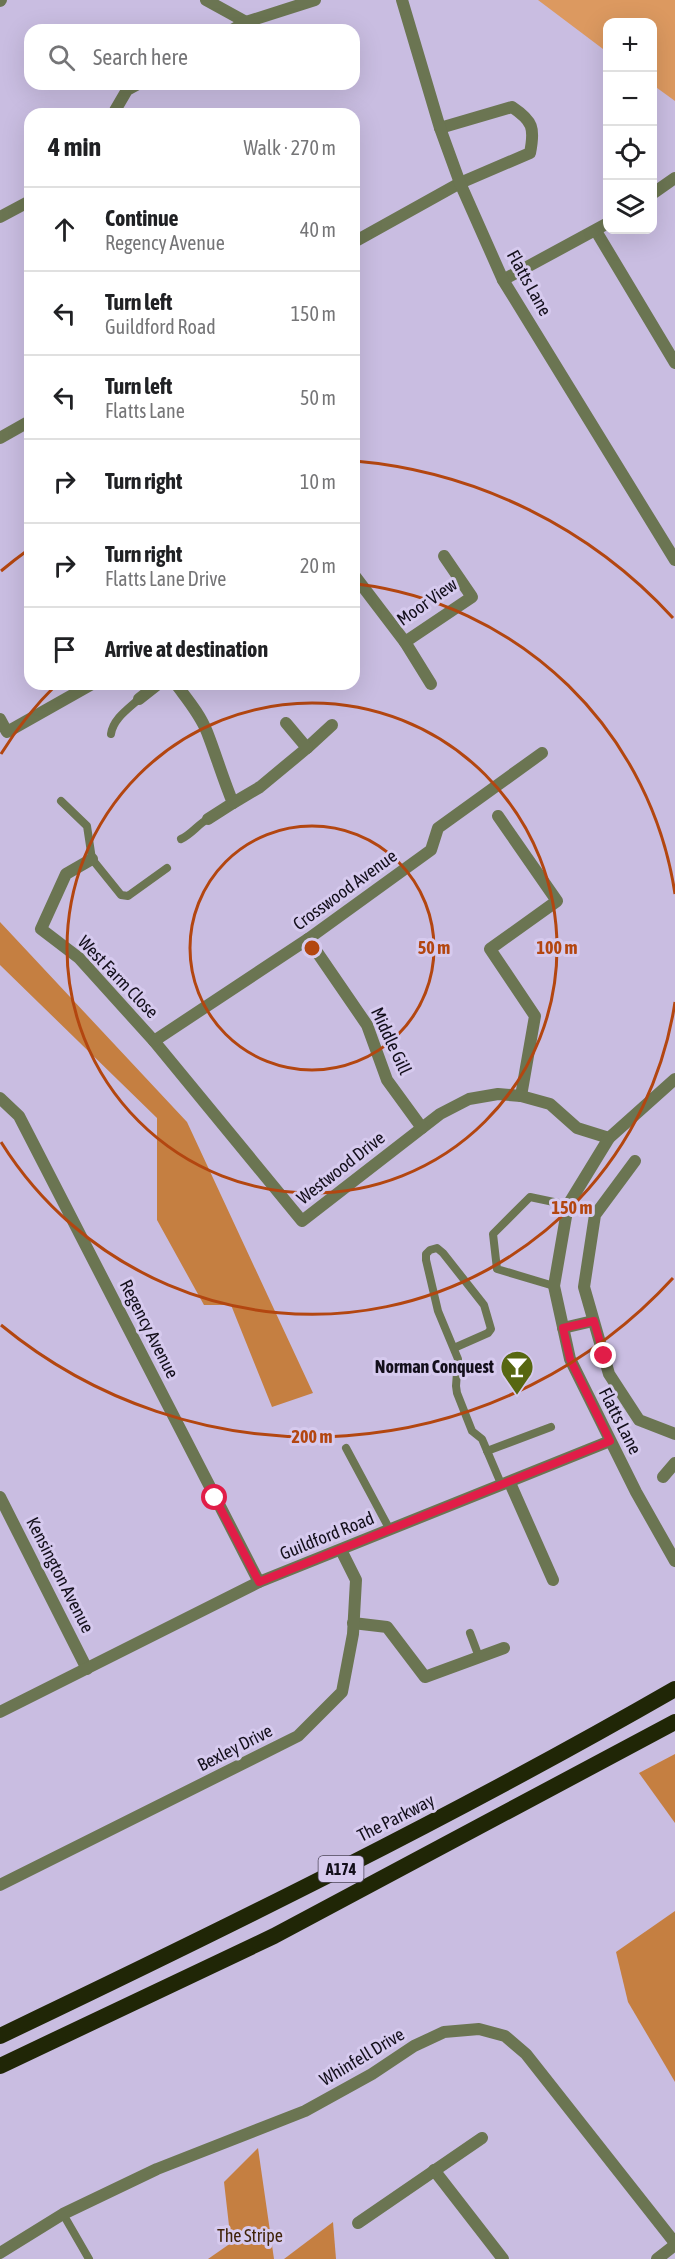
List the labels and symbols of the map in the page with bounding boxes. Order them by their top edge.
street label: Flatts Lane [503,246,556,319]
street label: Moor View [393,573,461,630]
street label: Crosswood Avenue [289,845,401,934]
street label: West Farm Close [74,931,163,1022]
text: 50 m [418,937,450,958]
text: 100 m [537,937,577,958]
centre of rings [302,938,322,958]
street label: Middle Gill [367,1004,416,1078]
street label: Westwood Drive [293,1127,389,1208]
text: 150 m [552,1197,592,1218]
street label: Regency Avenue [116,1276,183,1382]
route end [590,1342,616,1368]
bar icon: Norman Conquest [499,1349,535,1396]
place label: Norman Conquest [375,1356,495,1377]
street label: Flatts Lane [595,1384,646,1458]
text: 200 m [292,1426,332,1447]
route start [201,1484,227,1510]
street label: Guildford Road [277,1507,377,1564]
street label: Kensington Avenue [22,1514,99,1636]
street label: Bexley Drive [194,1720,276,1775]
street label: The Parkway [354,1789,438,1846]
road number: A174 [318,1856,364,1882]
street label: Whinfell Drive [316,2023,408,2090]
park label: The Stripe [217,2225,283,2246]

